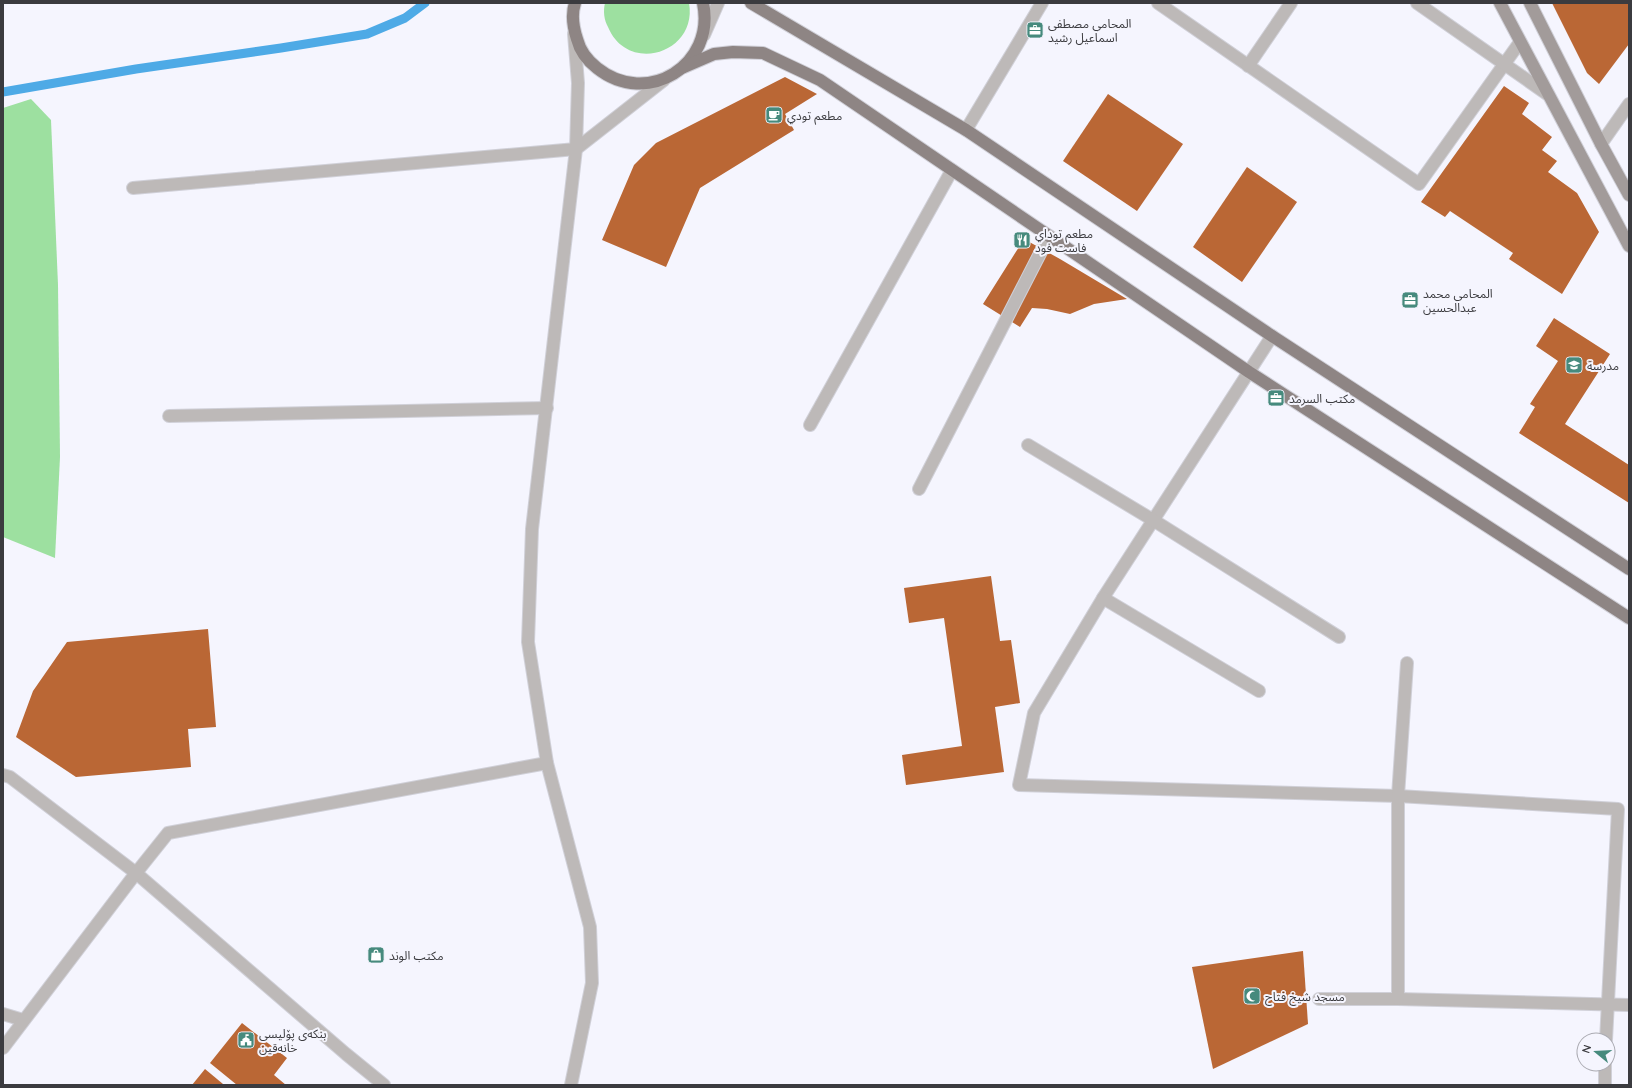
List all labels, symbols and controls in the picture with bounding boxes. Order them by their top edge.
place label: المحامي مصطفى اسماعيل رشيد [1048,16,1132,45]
office icon: المحامي مصطفى اسماعيل رشيد [1025,20,1045,40]
cafe icon: مطعم تودي [764,105,784,125]
place label: مطعم تودي [787,108,842,125]
place label: مطعم توداي فاست فود [1035,226,1093,255]
restaurant icon: مطعم توداي فاست فود [1012,230,1032,250]
place label: المحامي محمد عبدالحسين [1423,286,1493,315]
office icon: المحامي محمد عبدالحسين [1400,290,1420,310]
school or university icon: مدرسة [1564,355,1584,375]
place label: مدرسة [1587,358,1619,373]
office icon: مكتب السرمد [1266,388,1286,408]
place label: مكتب السرمد [1289,391,1355,406]
shop icon: مكتب الوند [366,945,386,965]
place label: مكتب الوند [389,948,444,963]
mosque icon: مسجد شيخ فتاح [1242,986,1262,1006]
place label: مسجد شيخ فتاح [1265,989,1345,1006]
place label: بنکەی پۆلیسی خانەقین [259,1026,327,1055]
public building icon: بنکەی پۆلیسی خانەقین [236,1030,256,1050]
north arrow [1576,1032,1616,1072]
text: N [1579,1043,1594,1055]

